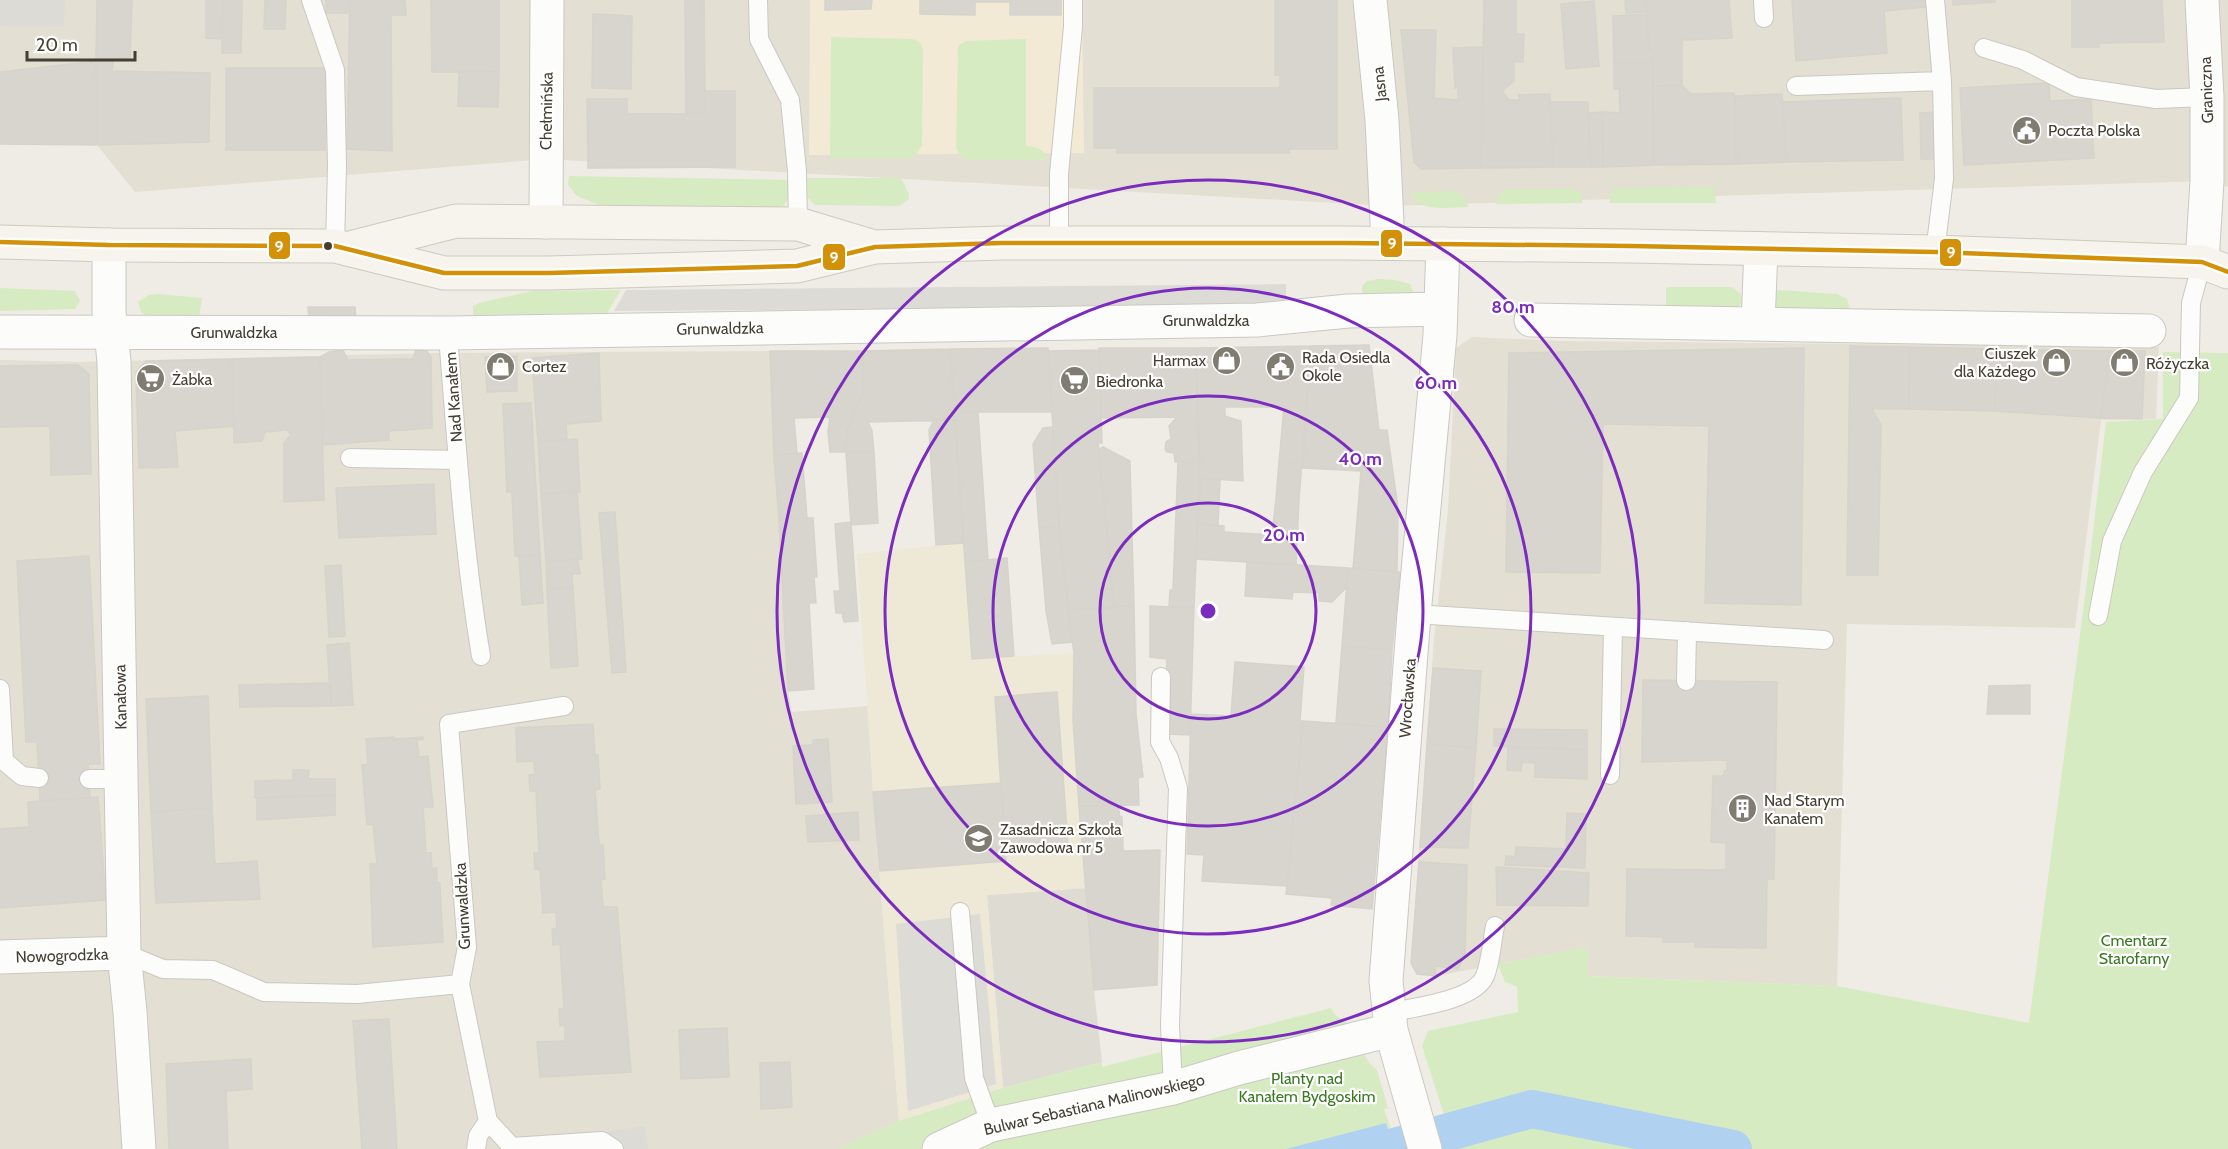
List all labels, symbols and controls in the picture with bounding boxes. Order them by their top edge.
scale bar [27,24,135,62]
text: 20 m [36,34,78,56]
street label: Graniczna [2196,56,2217,124]
street label: Jasna [1368,65,1391,103]
street label: Chełmińska [536,71,557,150]
public building icon: Poczta Polska [2011,114,2043,146]
place label: Poczta Polska [2048,121,2140,140]
line badge: 9 [1380,229,1403,258]
line badge: 9 [268,231,291,260]
text: 9 [1388,234,1397,253]
text: 9 [275,237,284,256]
line badge: 9 [1939,238,1962,267]
unlabelled marker [322,240,334,252]
line badge: 9 [822,243,846,271]
text: 9 [1947,243,1956,262]
text: 9 [830,248,839,267]
text: 80 m [1491,296,1535,318]
street label: Grunwaldzka [1162,311,1250,330]
street label: Grunwaldzka [676,318,764,339]
street label: Grunwaldzka [190,323,278,342]
shop icon: Harmax [1211,344,1243,376]
place label: Ciuszek dla Każdego [1954,344,2037,381]
shop icon: Ciuszek dla Każdego [2041,346,2073,378]
shop icon: Różyczka [2109,347,2141,379]
place label: Rada Osiedla Okole [1302,348,1390,385]
shop icon: Cortez [485,350,517,382]
public building icon: Rada Osiedla Okole [1265,350,1297,382]
street label: Nad Kanałem [441,351,466,443]
place label: Harmax [1153,351,1206,370]
place label: Różyczka [2146,354,2209,373]
place label: Cortez [522,357,567,376]
supermarket icon: Żabka [135,363,167,395]
supermarket icon: Biedronka [1059,365,1091,397]
place label: Żabka [172,370,212,389]
place label: Biedronka [1096,372,1164,391]
text: 60 m [1415,372,1457,394]
text: 40 m [1338,448,1382,470]
text: 20 m [1263,524,1305,546]
centre of rings [1198,601,1218,621]
street label: Wrocławska [1395,657,1420,738]
street label: Kanałowa [110,664,131,730]
place label: Nad Starym Kanałem [1764,791,1845,828]
building icon: Nad Starym Kanałem [1727,793,1759,825]
place label: Zasadnicza Szkoła Zawodowa nr 5 [1000,820,1122,857]
school or university icon: Zasadnicza Szkoła Zawodowa nr 5 [963,822,995,854]
street label: Grunwaldzka [451,862,474,950]
park label: Cmentarz Starofarny [2099,931,2169,968]
street label: Nowogrodzka [15,944,109,967]
park label: Planty nad Kanałem Bydgoskim [1239,1069,1375,1106]
street label: Bulwar Sebastiana Malinowskiego [982,1070,1207,1139]

